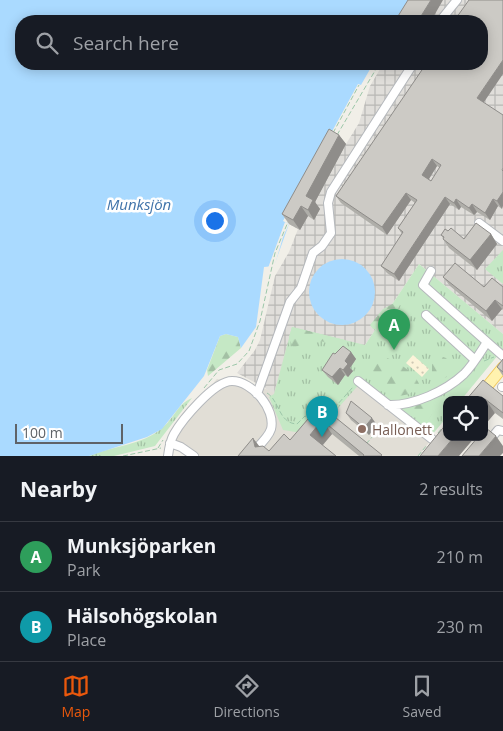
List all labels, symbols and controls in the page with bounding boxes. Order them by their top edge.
search box [15,15,488,70]
icon: search [33,29,61,57]
text: Search here [73,30,179,56]
water label: Munksjön [107,194,171,214]
your location [202,208,228,234]
pin: A [378,309,410,350]
pin: B [306,396,338,437]
map controls [443,396,488,441]
button: locate [443,396,488,441]
place label: Hallonett [372,420,432,439]
scale bar [15,421,122,444]
text: 100 m [22,423,63,442]
marker: Hallonett [356,423,368,435]
text: Nearby [20,475,97,503]
text: 2 results [419,478,483,500]
text: Munksjöparken [67,533,216,559]
text: A [30,546,42,568]
text: 210 m [437,546,483,568]
text: Park [67,559,100,581]
text: Hälsohögskolan [67,603,218,629]
text: B [31,616,41,638]
text: 230 m [437,616,483,638]
text: Place [67,629,106,651]
tab: Map [61,672,90,721]
tab: Directions [213,672,280,721]
tab: Saved [403,672,441,721]

